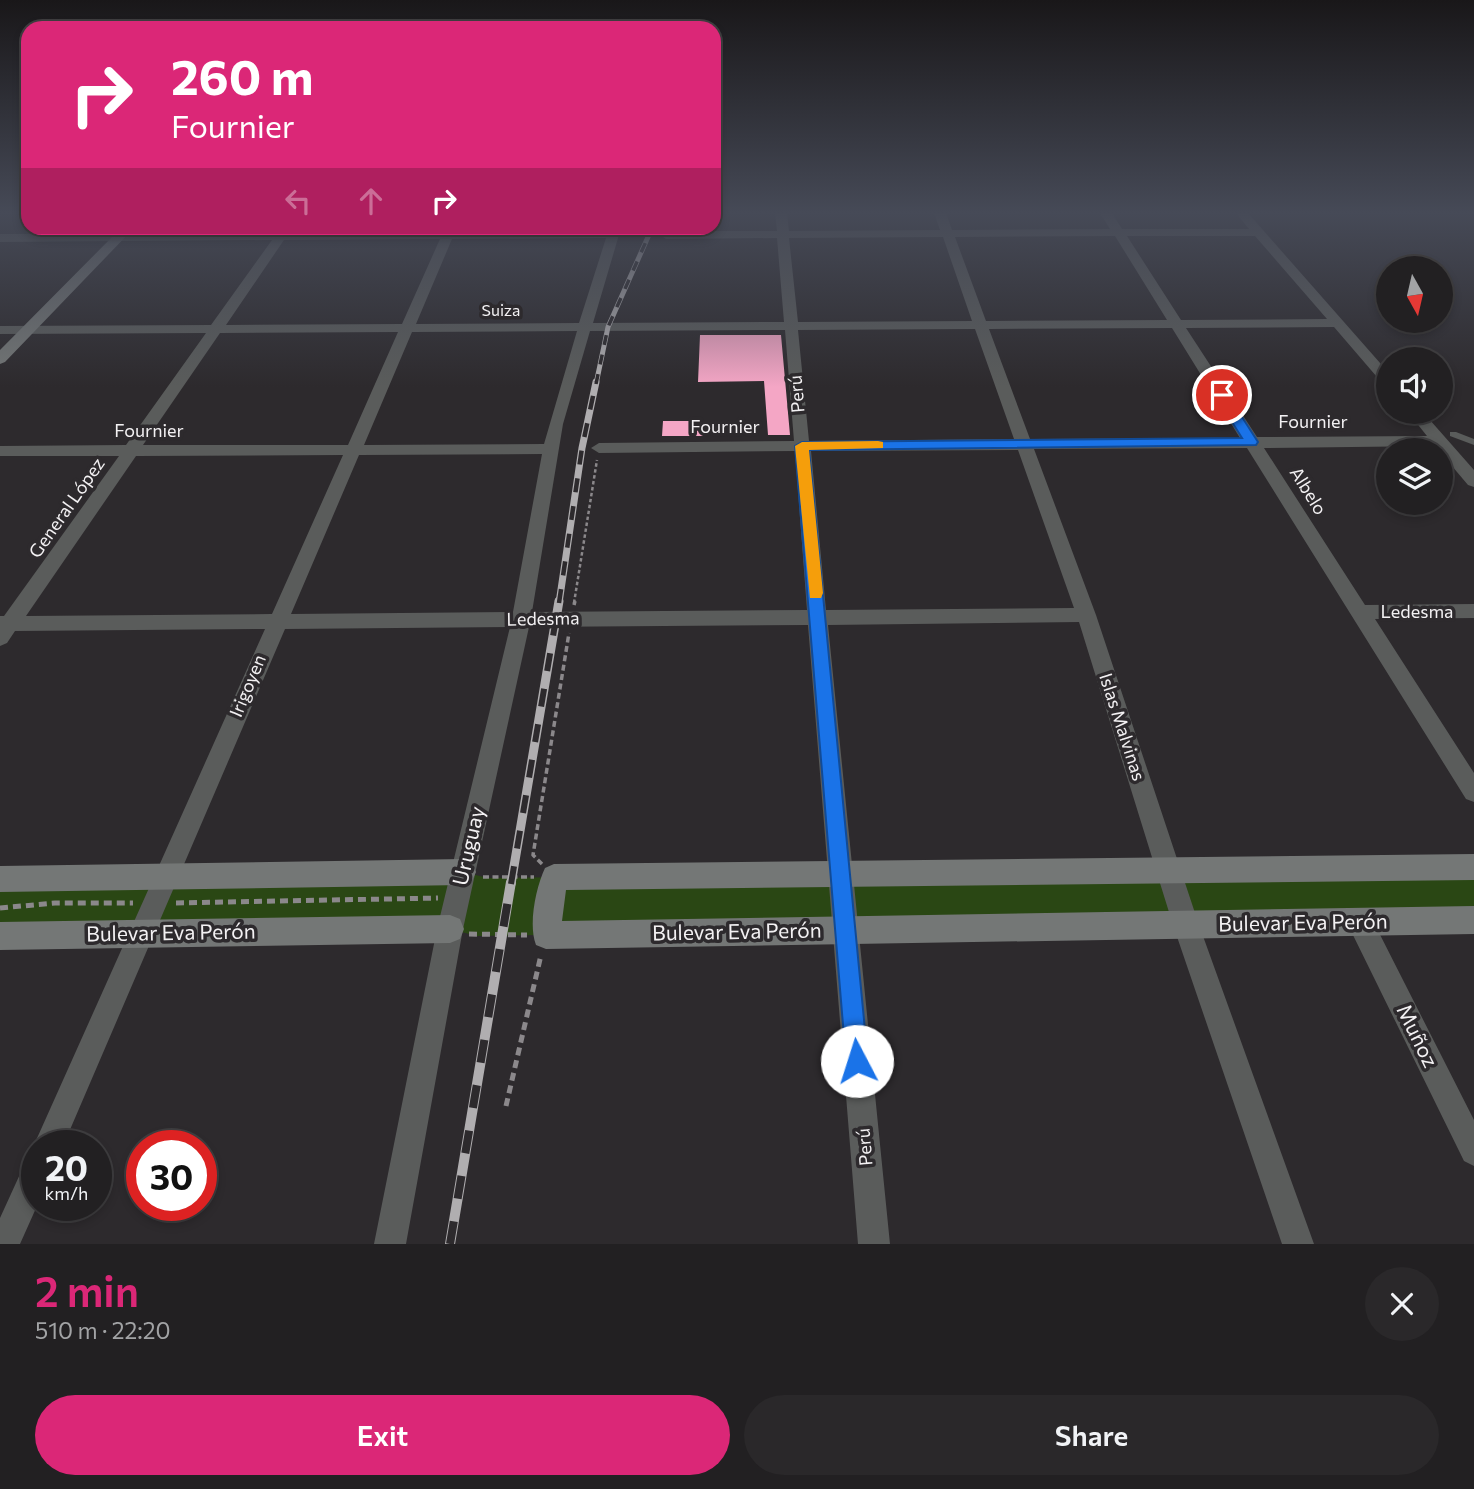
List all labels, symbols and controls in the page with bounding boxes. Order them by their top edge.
text: 260 m [171,45,313,105]
icon: right [56,49,147,140]
text: Fournier [171,105,295,145]
icon: left [279,182,317,220]
icon: ahead [352,182,390,220]
icon: right [425,182,463,220]
north arrow [1376,256,1452,332]
map controls [1376,256,1453,515]
street label: Suiza [482,300,520,319]
button: sound [1376,347,1453,424]
pin [1192,365,1252,425]
street label: Perú [783,374,809,414]
icon: arrive [1203,376,1241,414]
street label: Fournier [1278,410,1348,432]
street label: Fournier [690,415,760,437]
street label: Fournier [114,419,184,441]
button: layers [1376,438,1453,515]
street label: General López [24,453,109,562]
street label: Albelo [1286,462,1332,519]
street label: Ledesma [1381,600,1454,622]
street label: Ledesma [506,606,580,630]
street label: Irigoyen [224,651,270,720]
street label: Islas Malvinas [1095,670,1151,783]
street label: Uruguay [446,804,489,888]
street label: Bulevar Eva Perón [1218,908,1388,935]
street label: Bulevar Eva Perón [652,917,822,944]
street label: Bulevar Eva Perón [86,918,256,945]
street label: Muñoz [1392,1000,1444,1071]
position arrow [820,1024,894,1098]
street label: Perú [851,1127,877,1167]
speed limit sign: 30 [126,1130,217,1221]
text: 20 [45,1145,88,1188]
text: km/h [45,1182,88,1204]
text: 2 min [35,1264,139,1316]
button: close [1365,1267,1439,1341]
text: 510 m · 22:20 [35,1316,170,1344]
button: Exit [35,1395,730,1475]
button: Share [744,1395,1439,1475]

